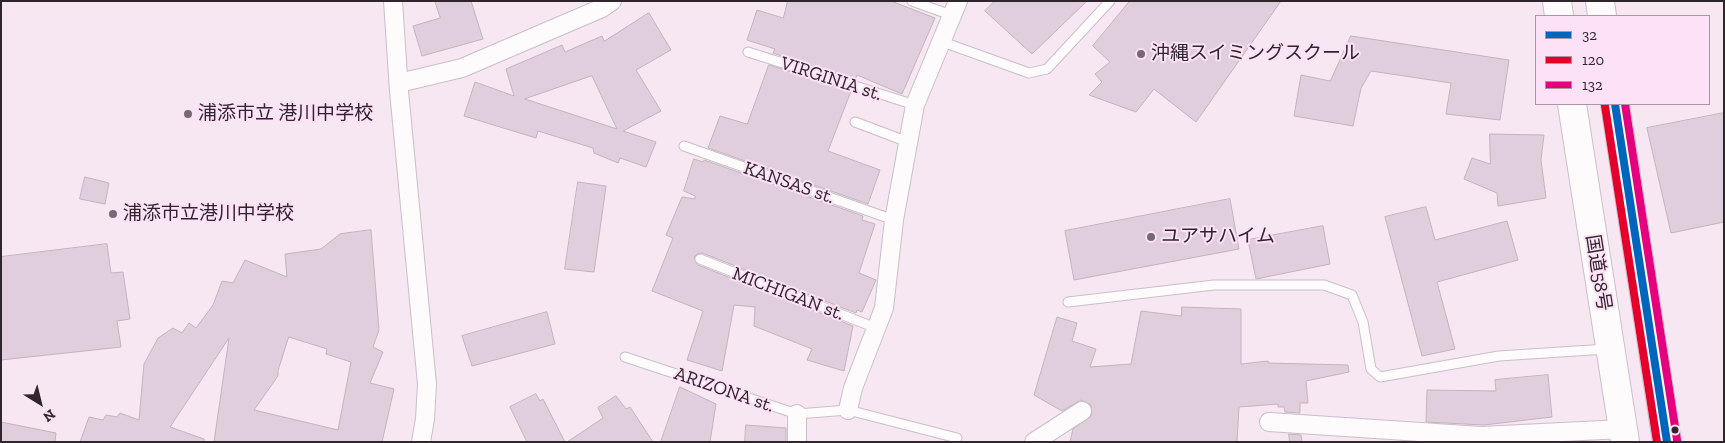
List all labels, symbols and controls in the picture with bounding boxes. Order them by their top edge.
legend [1535,15,1710,105]
text: 32 [1582,26,1597,44]
place label: 沖縄スイミングスクール [1151,43,1360,65]
marker: 沖縄スイミングスクール [1135,48,1147,60]
text: 120 [1582,51,1604,69]
street label: VIRGINIA st. [777,52,885,106]
text: 132 [1582,76,1603,94]
place label: 浦添市立 港川中学校 [198,103,373,125]
marker: 浦添市立 港川中学校 [182,108,194,120]
street label: KANSAS st. [741,157,837,209]
place label: 浦添市立港川中学校 [123,203,294,225]
marker: 浦添市立港川中学校 [107,208,119,220]
place label: ユアサハイム [1161,226,1275,248]
marker: ユアサハイム [1145,231,1157,243]
street label: 国道58号 [1581,233,1615,313]
street label: MICHIGAN st. [729,262,847,326]
street label: ARIZONA st. [671,362,777,418]
north arrow [15,378,65,428]
text: N [40,406,58,426]
unlabelled marker [1670,425,1680,435]

